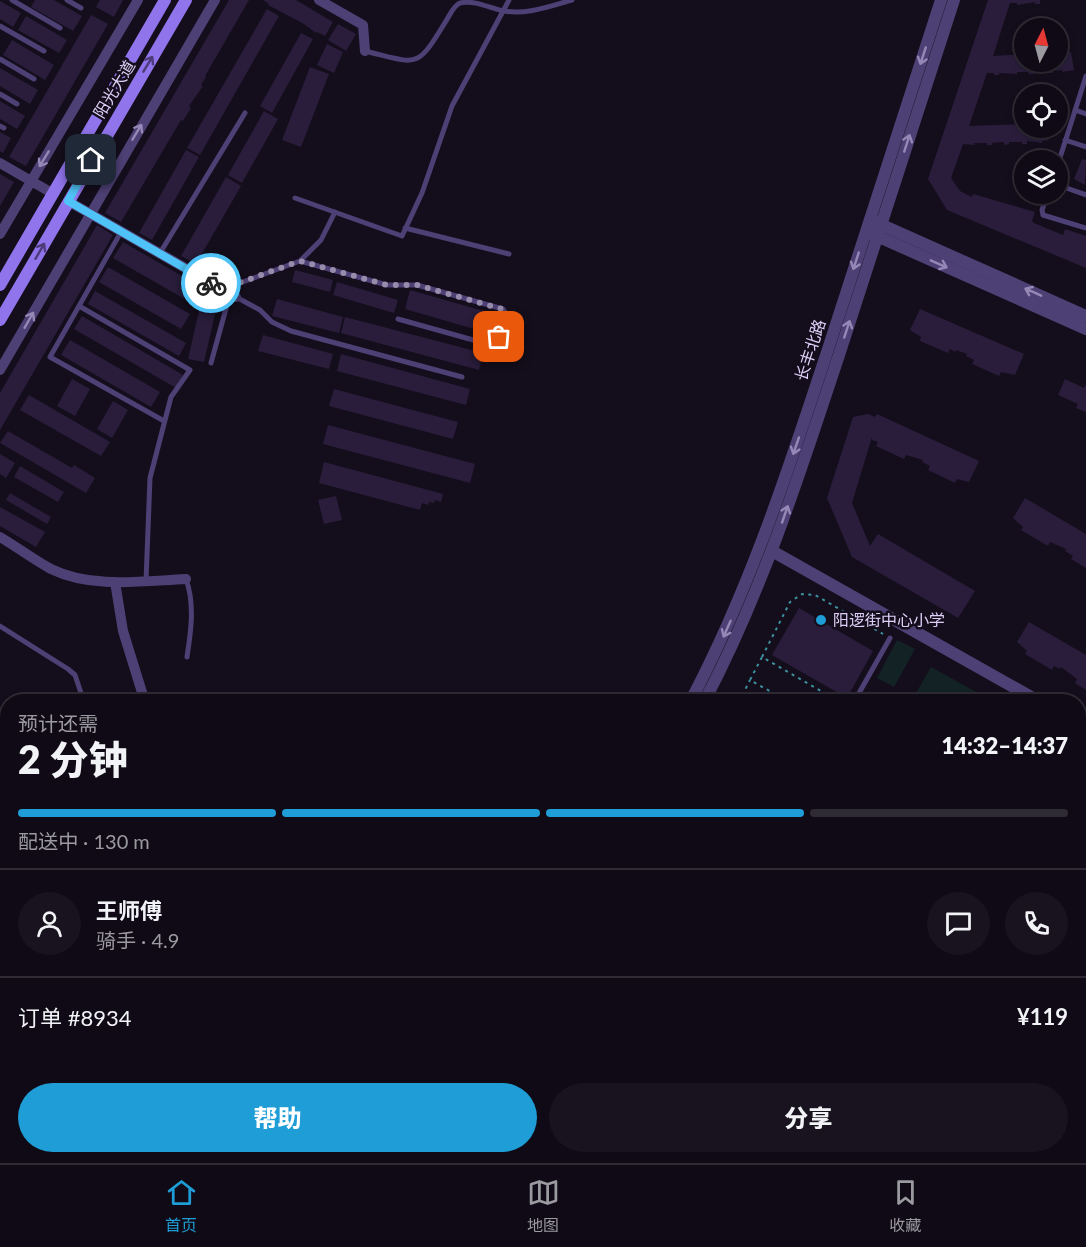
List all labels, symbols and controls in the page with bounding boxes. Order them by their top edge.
north arrow [1014,18,1068,72]
map controls [1014,18,1068,204]
one-way arrow [917,46,928,65]
street label: 阳光大道 [89,56,138,121]
one-way arrow [142,56,154,73]
button: locate [1014,84,1068,138]
one-way arrow [131,124,143,141]
pin [65,134,116,185]
one-way arrow [903,134,914,153]
icon: home [74,143,107,176]
one-way arrow [37,150,49,167]
button: layers [1014,150,1068,204]
one-way arrow [34,243,46,260]
one-way arrow [850,251,861,270]
courier [181,253,241,313]
one-way arrow [929,258,947,270]
icon: bike [195,267,228,300]
one-way arrow [1024,286,1042,298]
pin [473,311,524,362]
one-way arrow [24,312,36,329]
street label: 长丰北路 [791,316,828,383]
icon: bag [482,320,515,353]
one-way arrow [842,320,853,339]
one-way arrow [789,436,800,455]
one-way arrow [781,505,792,524]
place label: 阳逻街中心小学 [833,610,945,629]
marker: 阳逻街中心小学 [814,613,828,627]
one-way arrow [720,619,732,637]
text: 预计还需 [18,711,98,735]
text: 14:32–14:37 [942,732,1068,759]
text: 2 分钟 [18,736,128,782]
text: 配送中 · 130 m [18,829,150,853]
button: person [18,892,81,955]
button: chat [927,892,990,955]
button: phone [1005,892,1068,955]
text: 王师傅 [96,897,162,924]
text: 骑手 · 4.9 [96,928,179,952]
text: ¥119 [1017,1003,1068,1030]
text: 订单 #8934 [18,1004,131,1031]
button: 帮助 [18,1083,537,1152]
button: 分享 [549,1083,1068,1152]
tab: 首页 [165,1176,198,1236]
tab: 地图 [527,1176,560,1236]
tab: 收藏 [889,1176,922,1236]

